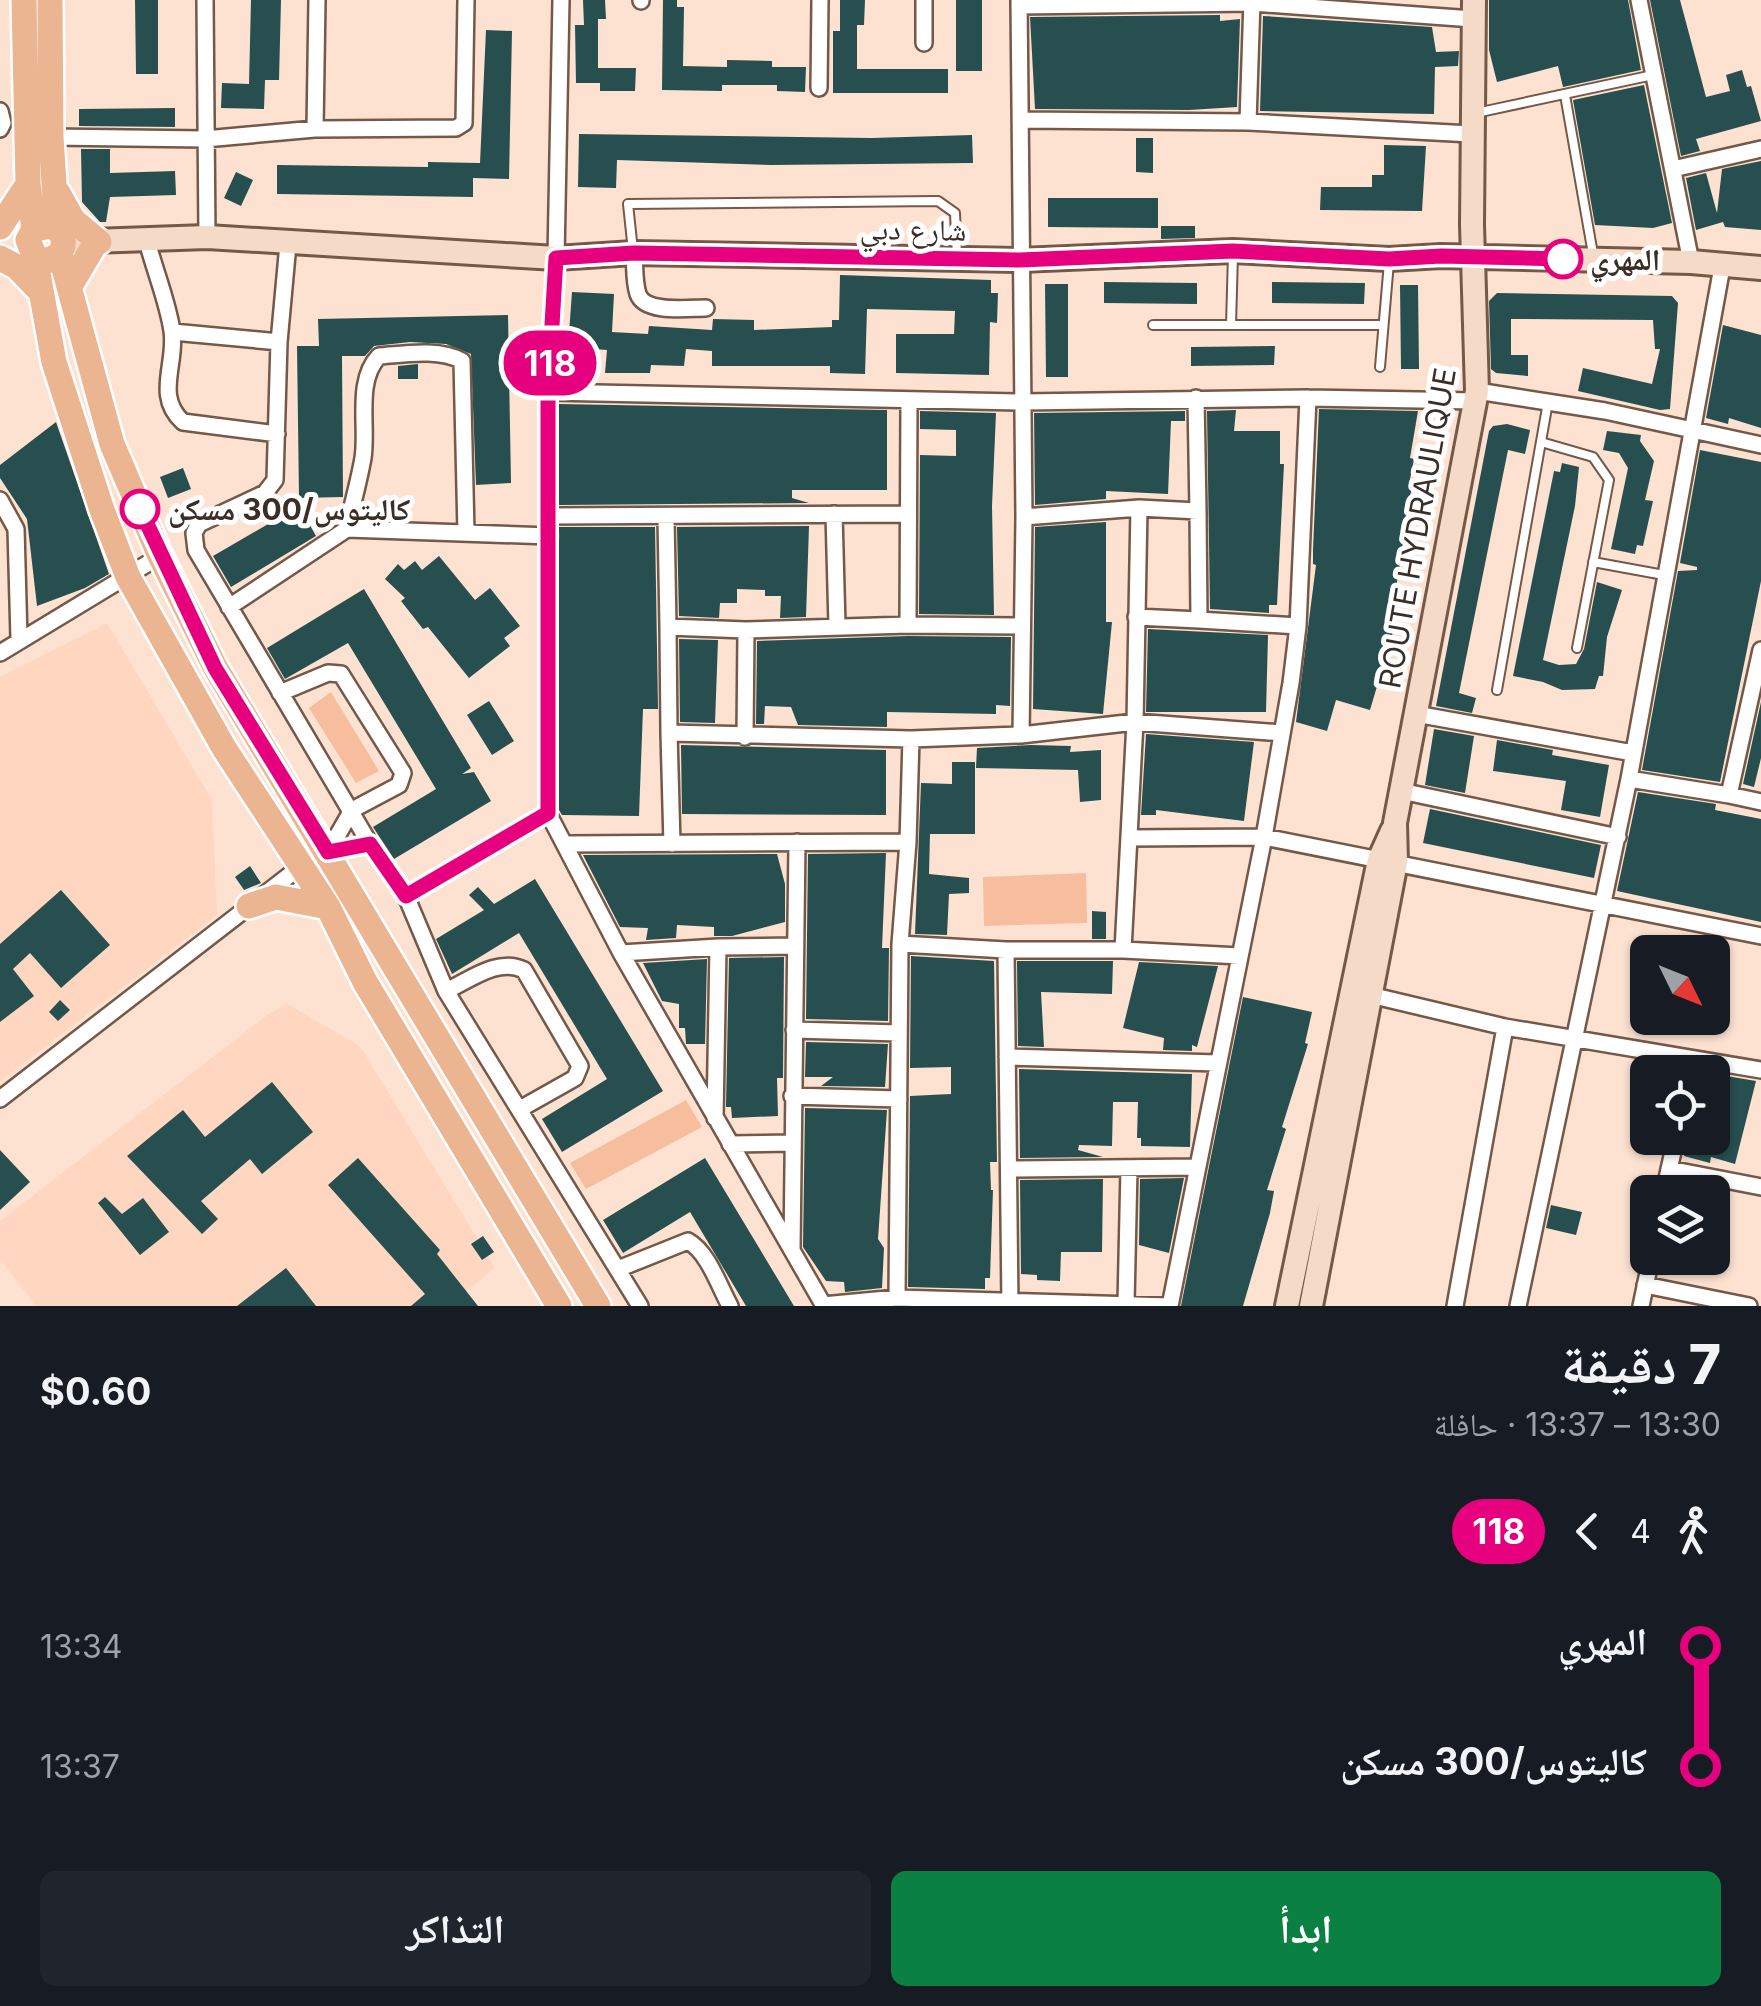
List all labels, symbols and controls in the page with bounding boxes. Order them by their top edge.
street label: شارع دبي [859,210,967,255]
marker: المهري [1544,240,1582,278]
place label: المهري [1590,241,1660,283]
line badge: 118 [492,330,608,396]
text: 118 [524,342,576,384]
street label: ROUTE HYDRAULIQUE [1371,365,1463,691]
marker: كاليتوس/300 مسكن [121,490,159,528]
place label: كاليتوس/300 مسكن [168,491,410,528]
north arrow [1630,935,1730,1035]
map controls [1630,935,1730,1275]
button: locate [1630,1055,1730,1155]
button: layers [1630,1175,1730,1275]
text: 7 دقيقة [1561,1331,1721,1397]
text: $0.60 [40,1368,151,1414]
text: 13:30 – 13:37 · حافلة [1434,1405,1721,1444]
icon: back [1560,1504,1615,1559]
icon: walk [1666,1504,1721,1559]
text: 118 [1472,1510,1525,1552]
text: 4 [1630,1512,1651,1551]
text: المهري [1558,1618,1647,1664]
text: 13:34 [40,1627,122,1666]
text: كاليتوس/300 مسكن [1340,1738,1647,1784]
text: 13:37 [40,1747,120,1786]
button: التذاكر [40,1871,871,1986]
button: ابدأ [891,1871,1721,1986]

